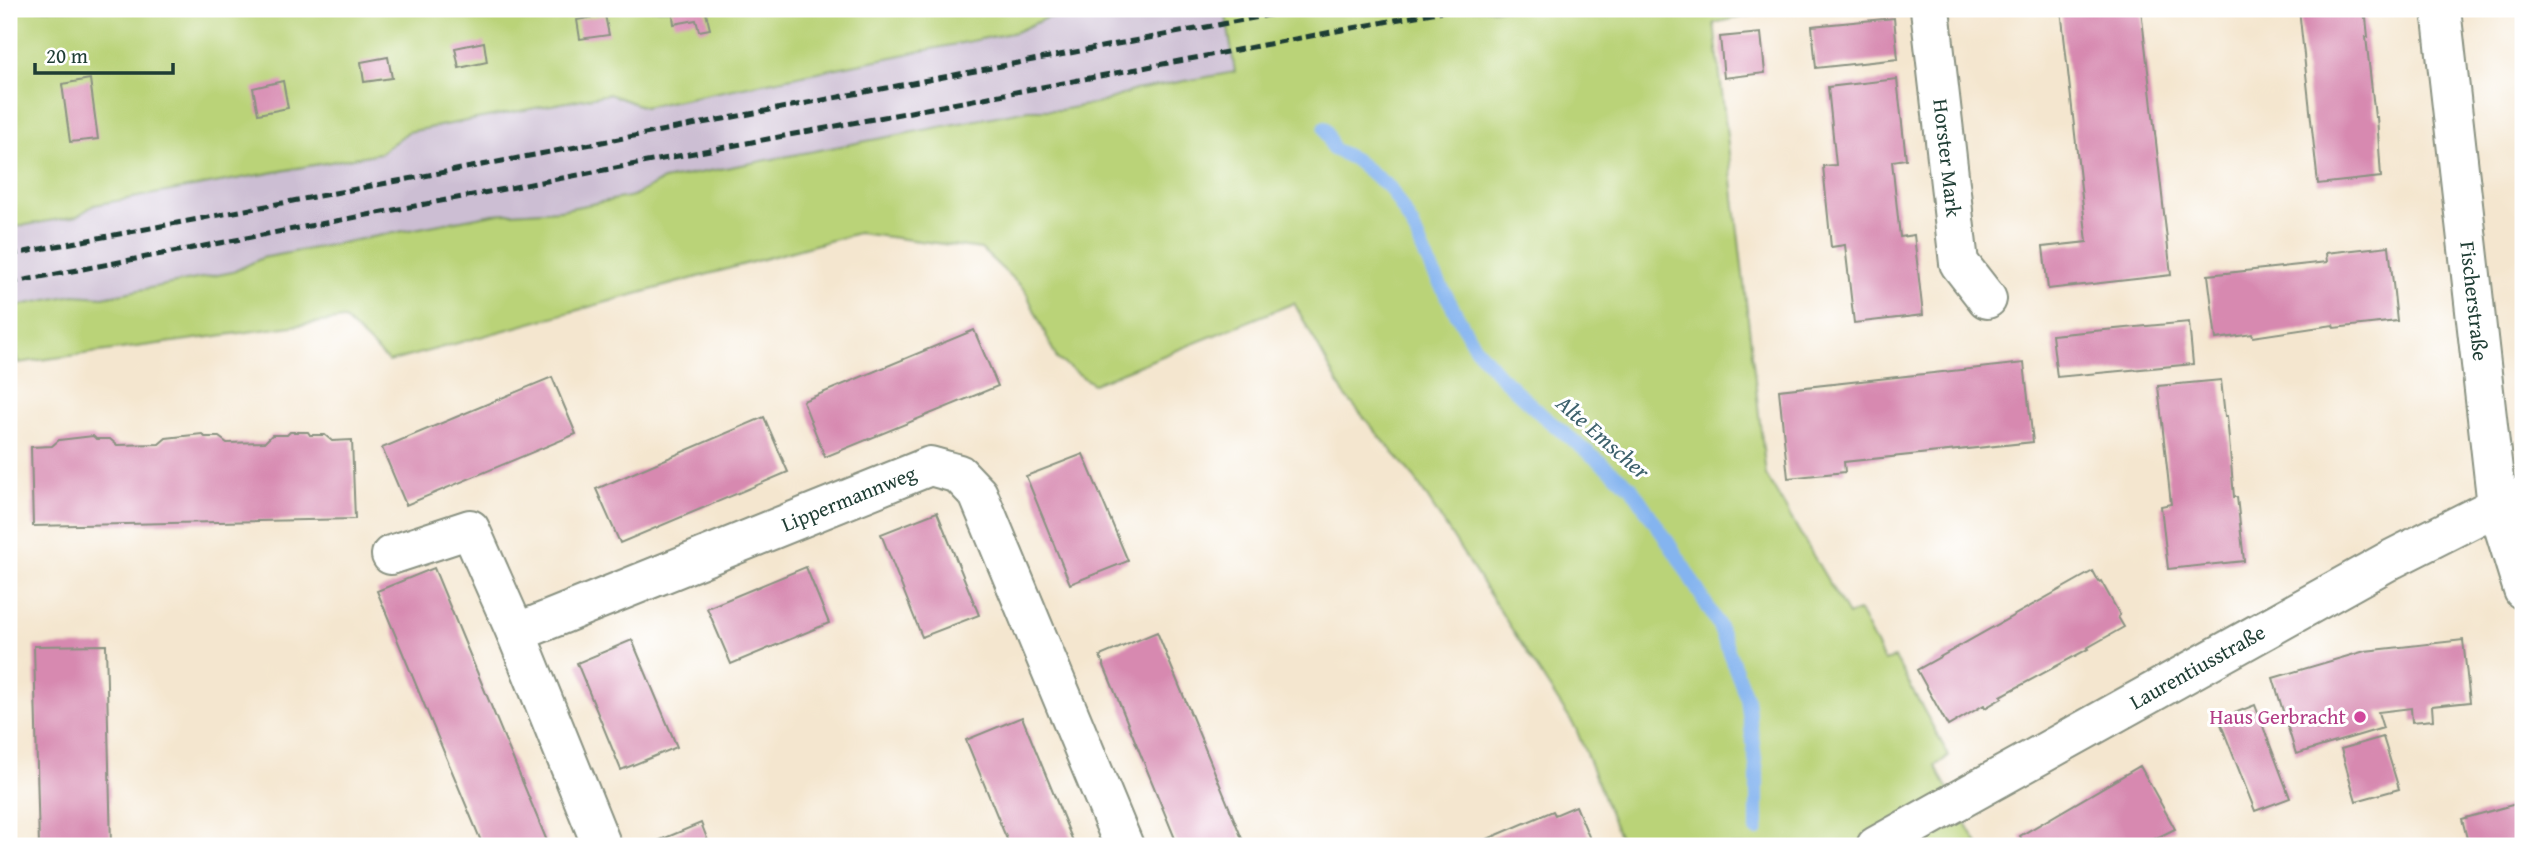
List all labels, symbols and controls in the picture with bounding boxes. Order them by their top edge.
scale bar [35,32,173,76]
text: 20 m [46,40,88,71]
street label: Horster Mark [1925,97,1970,219]
street label: Fischerstraße [2452,240,2497,363]
water label: Alte Emscher [1549,386,1658,487]
street label: Lippermannweg [777,457,921,539]
street label: Laurentiusstraße [2124,616,2271,717]
place label: Haus Gerbracht [2209,701,2347,732]
marker: Haus Gerbracht [2352,709,2368,725]

